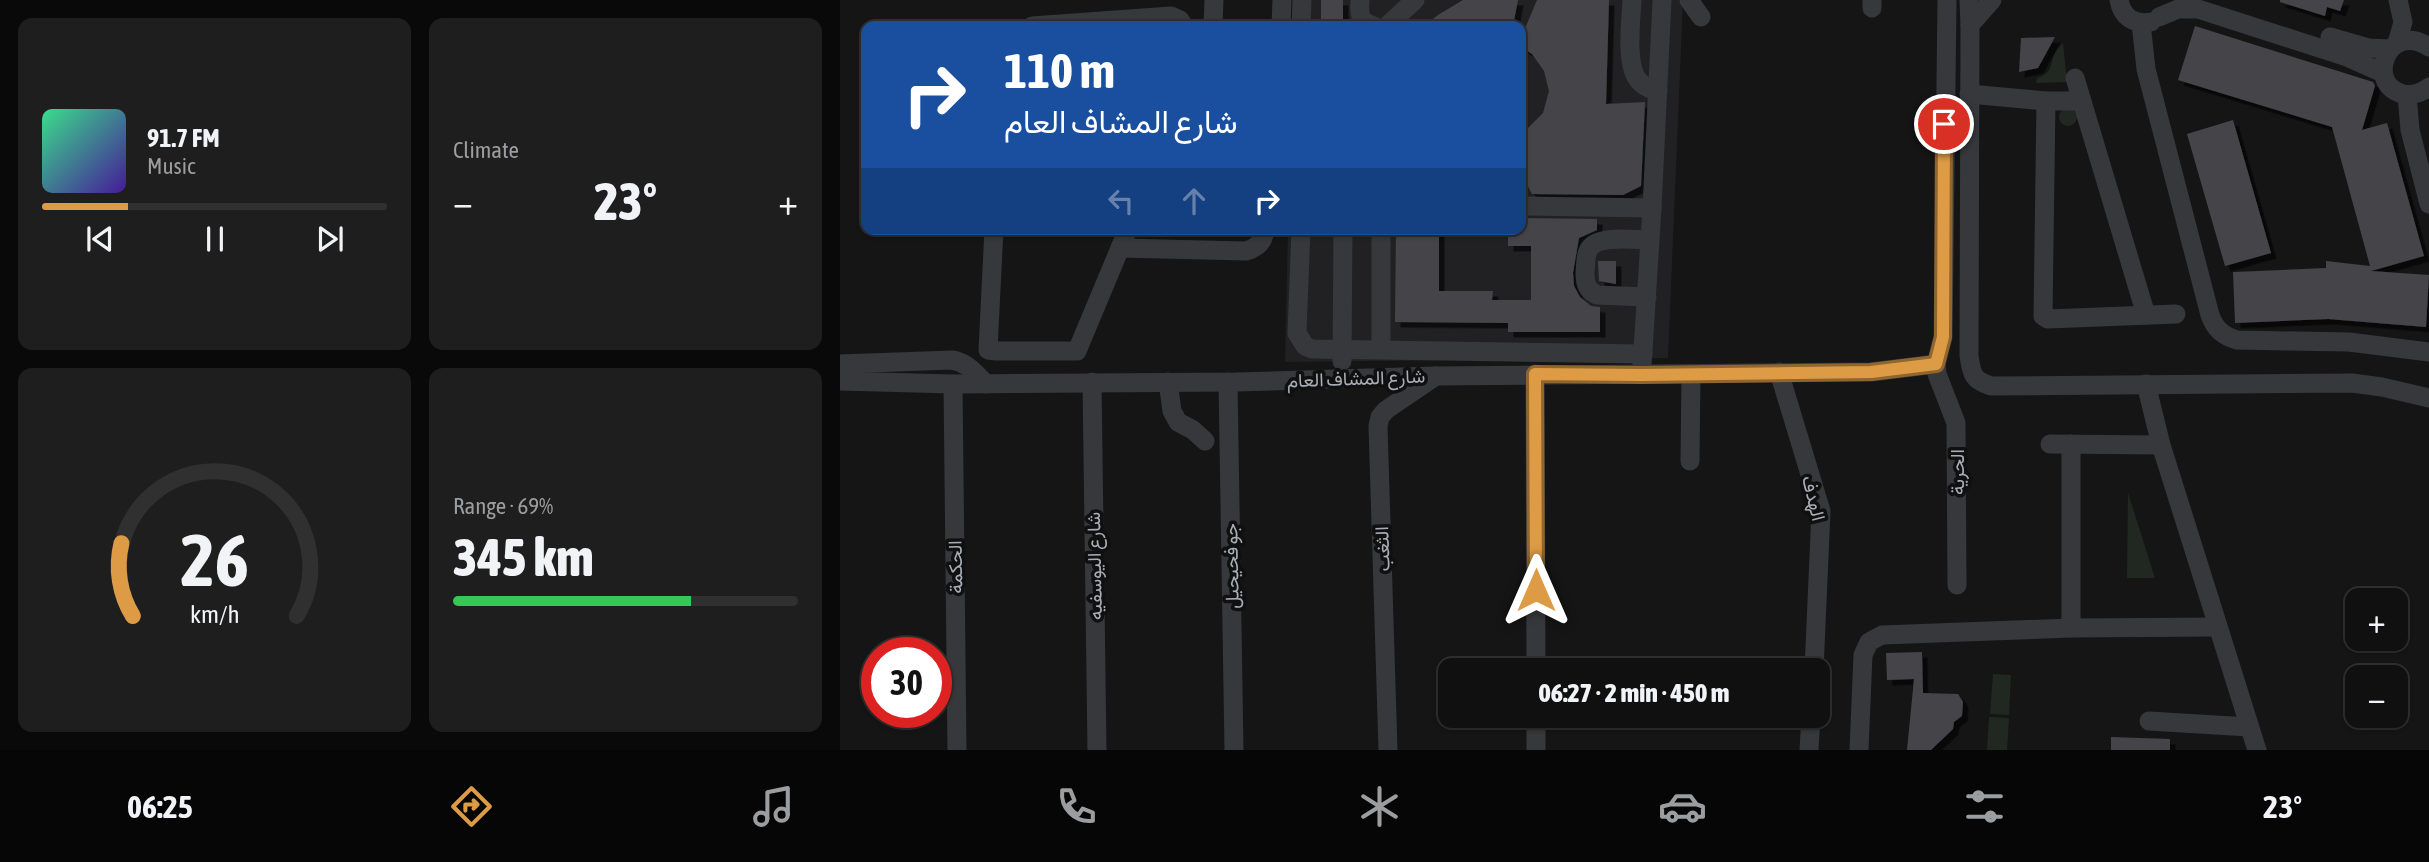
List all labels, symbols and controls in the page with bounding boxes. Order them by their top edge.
text: 110 m [1004,42,1115,98]
icon: right [889,49,980,140]
pin [1914,94,1974,154]
text: شارع المشاف العام [1004,103,1238,140]
icon: arrive [1925,105,1963,143]
text: 91.7 FM [147,123,220,153]
text: Climate [453,137,519,163]
text: Music [147,153,195,179]
text: 23° [594,171,657,231]
text: − [453,180,473,223]
text: + [778,180,798,223]
icon: left [1102,182,1140,220]
icon: ahead [1175,182,1213,220]
icon: right [1248,182,1286,220]
icon: previous [81,220,119,258]
icon: pause [196,220,234,258]
icon: next [311,220,349,258]
street label: شارع المشاف العام [1286,365,1426,393]
street label: الحرية [1946,449,1969,495]
street label: الهدف [1797,473,1830,523]
text: Range · 69% [453,493,553,519]
street label: شارع اليوسفيه [1082,512,1108,620]
text: 26 [180,518,249,601]
street label: جو فحيحيل [1219,523,1244,609]
street label: الثغب [1370,526,1395,572]
text: 345 km [453,527,594,587]
street label: الحكمة [944,540,966,594]
position arrow [1499,553,1573,627]
map controls [2345,588,2408,728]
button: + [2345,588,2408,651]
text: km/h [190,600,239,628]
speed limit sign: 30 [861,637,952,728]
button: − [2345,665,2408,728]
text: 06:27 · 2 min · 450 m [1539,678,1729,708]
icon: directions [447,782,496,831]
icon: music [749,782,798,831]
icon: phone [1052,782,1101,831]
icon: climate [1355,782,1404,831]
icon: car [1658,782,1707,831]
icon: filters [1960,782,2009,831]
text: 06:25 [127,788,193,825]
text: 23° [2263,788,2302,825]

